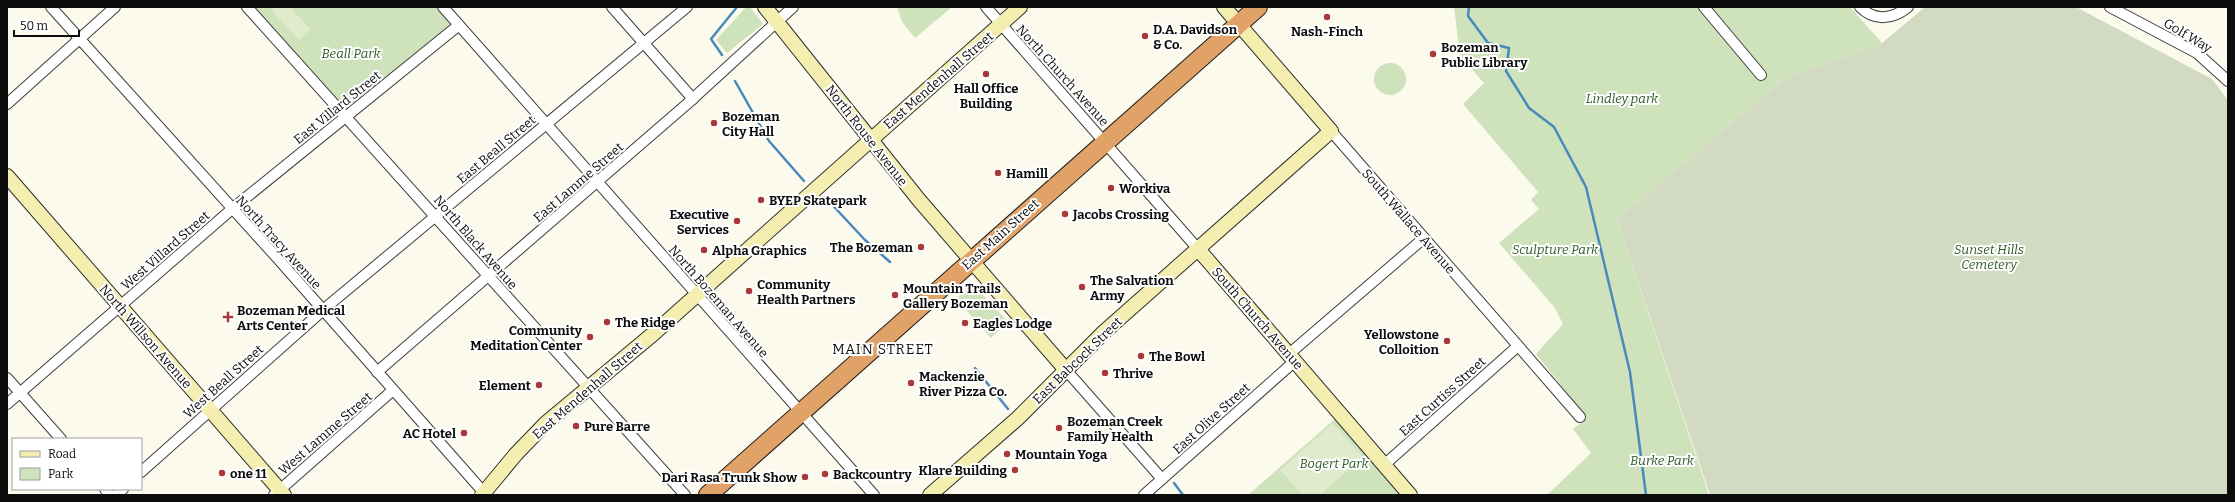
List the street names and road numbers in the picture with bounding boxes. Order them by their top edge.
street label: Golf Way [2161,15,2215,56]
street label: North Church Avenue [1013,22,1112,129]
street label: East Mendenhall Street [880,29,996,132]
street label: East Villard Street [291,68,384,147]
street label: North Rouse Avenue [823,82,911,189]
street label: East Beall Street [454,112,539,187]
street label: East Lamme Street [530,139,626,225]
street label: South Wallace Avenue [1359,166,1458,277]
street label: North Black Avenue [431,192,521,292]
street label: North Tracy Avenue [233,193,324,292]
street label: East Main Street [959,196,1042,273]
street label: West Villard Street [118,208,213,293]
street label: North Bozeman Avenue [666,242,771,360]
street label: South Church Avenue [1209,264,1306,373]
street label: North Willson Avenue [96,281,195,391]
street label: East Babcock Street [1030,314,1125,407]
street label: East Mendenhall Street [529,339,645,442]
street label: West Beall Street [180,341,267,421]
street label: East Curtiss Street [1396,354,1489,439]
street label: East Olive Street [1170,380,1253,457]
street label: West Lamme Street [276,389,375,478]

